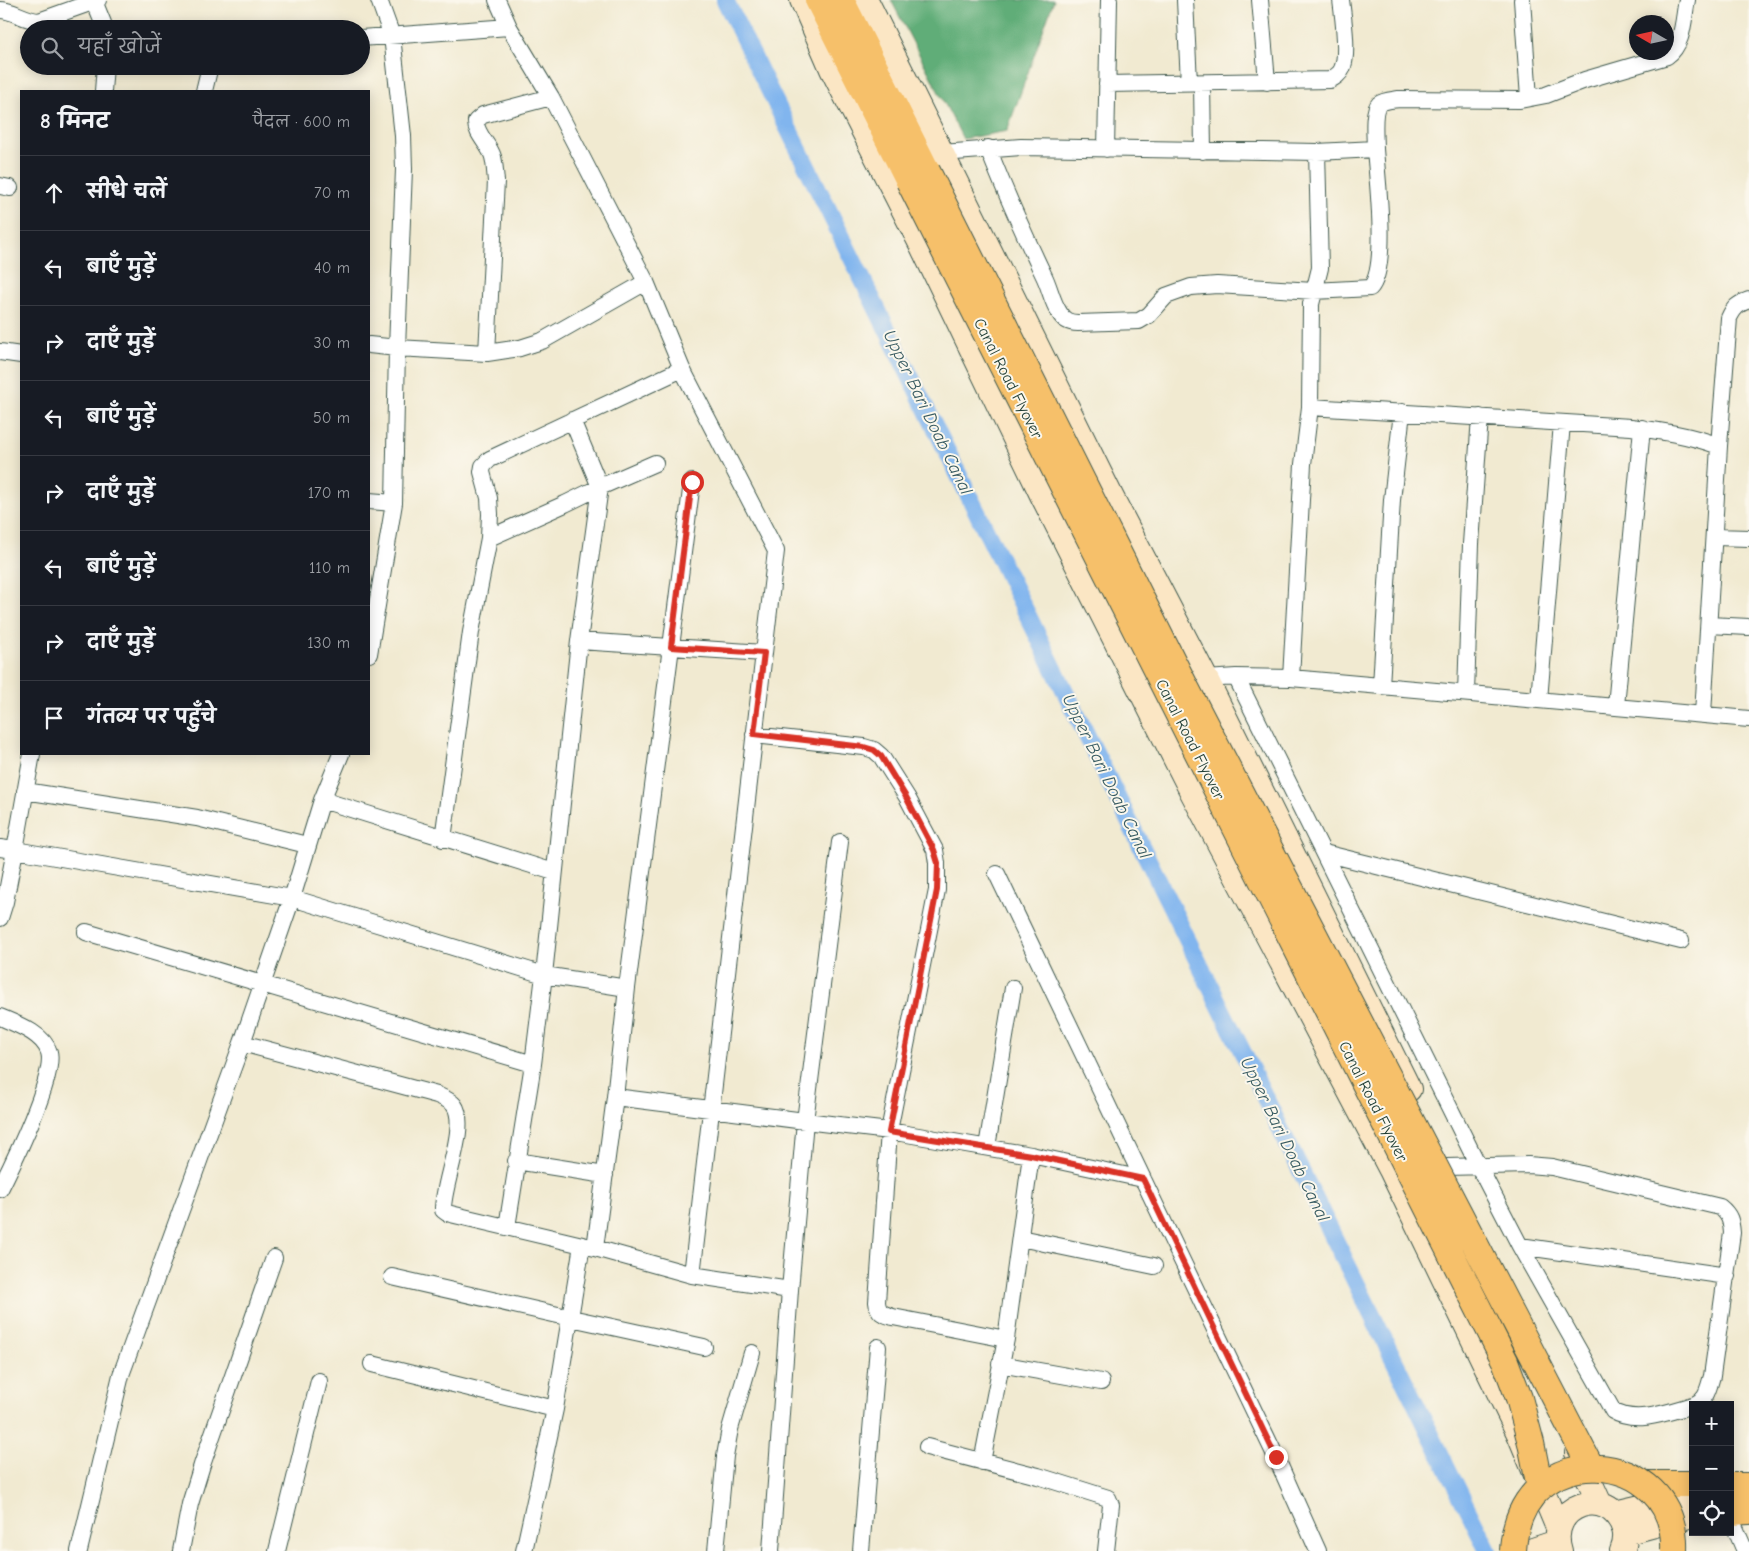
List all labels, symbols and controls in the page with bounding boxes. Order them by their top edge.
north arrow [1629,15,1674,60]
search box [20,20,370,75]
icon: search [38,34,66,62]
text: यहाँ खोजें [78,36,161,58]
text: 8 मिनट [40,109,109,133]
text: पैदल · 600 m [253,113,350,131]
icon: ahead [40,179,68,207]
text: सीधे चलें [87,181,167,203]
text: 70 m [314,184,350,202]
icon: left [40,254,68,282]
text: बाएँ मुड़ें [87,256,156,278]
text: 40 m [314,259,350,277]
street label: Canal Road Flyover [970,315,1047,442]
water label: Upper Bari Doab Canal [878,326,977,499]
icon: right [40,329,68,357]
text: दाएँ मुड़ें [87,331,155,353]
text: 30 m [314,334,350,352]
icon: left [40,404,68,432]
text: बाएँ मुड़ें [87,406,156,428]
text: 50 m [313,409,350,427]
route start [681,471,704,494]
icon: right [40,479,68,507]
text: दाएँ मुड़ें [87,481,155,503]
text: 170 m [308,484,350,502]
icon: left [40,554,68,582]
text: बाएँ मुड़ें [87,556,156,578]
text: 110 m [309,559,350,577]
icon: right [40,629,68,657]
text: दाएँ मुड़ें [87,631,155,653]
text: 130 m [307,634,350,652]
street label: Canal Road Flyover [1152,676,1229,803]
water label: Upper Bari Doab Canal [1057,690,1156,863]
icon: arrive [40,704,68,732]
text: गंतव्य पर पहुँचे [87,706,216,728]
street label: Canal Road Flyover [1335,1038,1412,1165]
water label: Upper Bari Doab Canal [1235,1053,1334,1226]
map controls [1689,1401,1734,1536]
button: + [1689,1401,1734,1446]
route end [1265,1446,1288,1469]
button: − [1689,1446,1734,1491]
button: locate [1689,1491,1734,1536]

